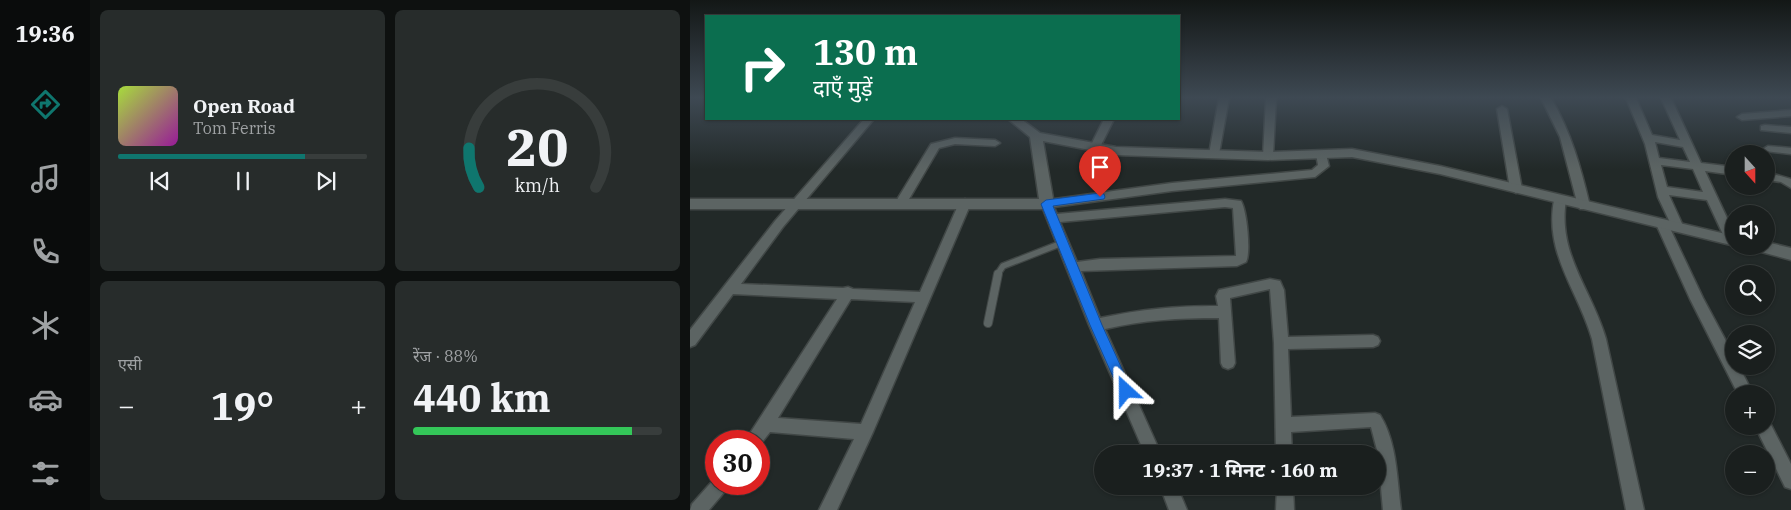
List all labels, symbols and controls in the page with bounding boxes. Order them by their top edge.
text: 19:36 [15,19,75,48]
text: 130 m [813,29,918,75]
icon: right [730,35,795,100]
text: दाएँ मुड़ें [813,73,873,102]
icon: directions [28,87,63,122]
text: Open Road [193,94,295,118]
text: 20 [506,113,569,180]
text: Tom Ferris [193,118,276,138]
north arrow [1725,145,1775,195]
map controls [1725,145,1775,495]
pin [1079,146,1121,197]
icon: arrive [1086,153,1114,181]
icon: music [28,161,63,196]
icon: previous [146,167,174,195]
icon: pause [229,167,257,195]
icon: next [312,167,340,195]
text: km/h [515,174,560,197]
button: sound [1725,205,1775,255]
icon: phone [28,234,63,269]
button: search [1725,265,1775,315]
icon: climate [28,308,63,343]
button: layers [1725,325,1775,375]
text: रेंज · 88% [413,346,478,366]
text: एसी [118,354,142,374]
position arrow [1099,364,1151,416]
text: 440 km [413,373,551,422]
text: 19° [211,381,274,430]
icon: car [28,382,63,417]
button: + [1725,385,1775,435]
text: − [118,387,135,424]
text: + [350,387,367,424]
speed limit sign: 30 [705,430,770,495]
button: − [1725,445,1775,495]
icon: filters [28,456,63,491]
text: 19:37 · 1 मिनट · 160 m [1142,458,1338,482]

